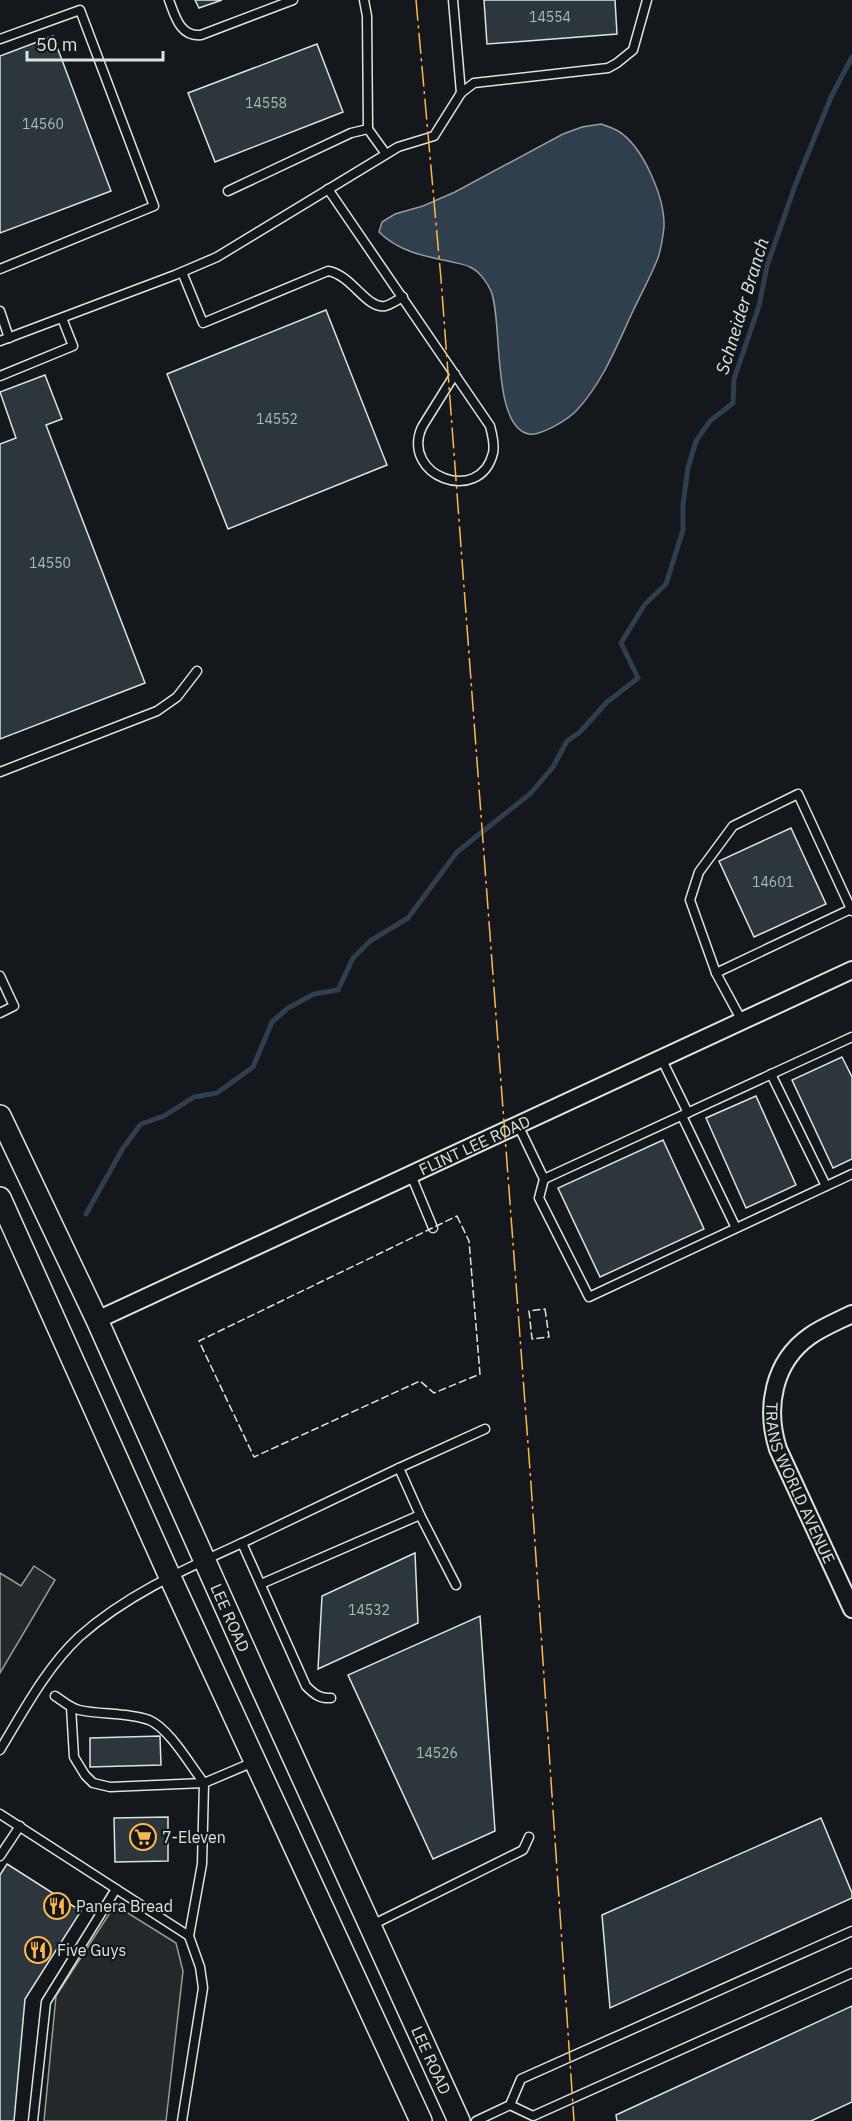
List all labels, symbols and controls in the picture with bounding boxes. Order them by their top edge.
house number: 14554 [529,8,571,26]
scale bar [27,24,164,62]
text: 50 m [36,33,78,56]
house number: 14558 [245,94,287,112]
house number: 14560 [22,115,64,133]
water label: Schneider Branch [710,235,774,377]
house number: 14552 [256,410,298,428]
house number: 14550 [29,554,71,572]
house number: 14601 [752,873,794,891]
street label: FLINT LEE ROAD [416,1111,533,1179]
street label: TRANS WORLD AVENUE [762,1401,840,1567]
street label: LEE ROAD [206,1580,254,1655]
house number: 14532 [348,1601,390,1619]
house number: 14526 [416,1744,458,1762]
supermarket icon: 7-Eleven [128,1822,158,1852]
place label: 7-Eleven [162,1827,226,1847]
restaurant icon: Panera Bread [42,1891,72,1921]
place label: Panera Bread [76,1896,173,1916]
restaurant icon: Five Guys [23,1935,53,1965]
place label: Five Guys [57,1940,126,1960]
street label: LEE ROAD [407,2023,455,2097]

